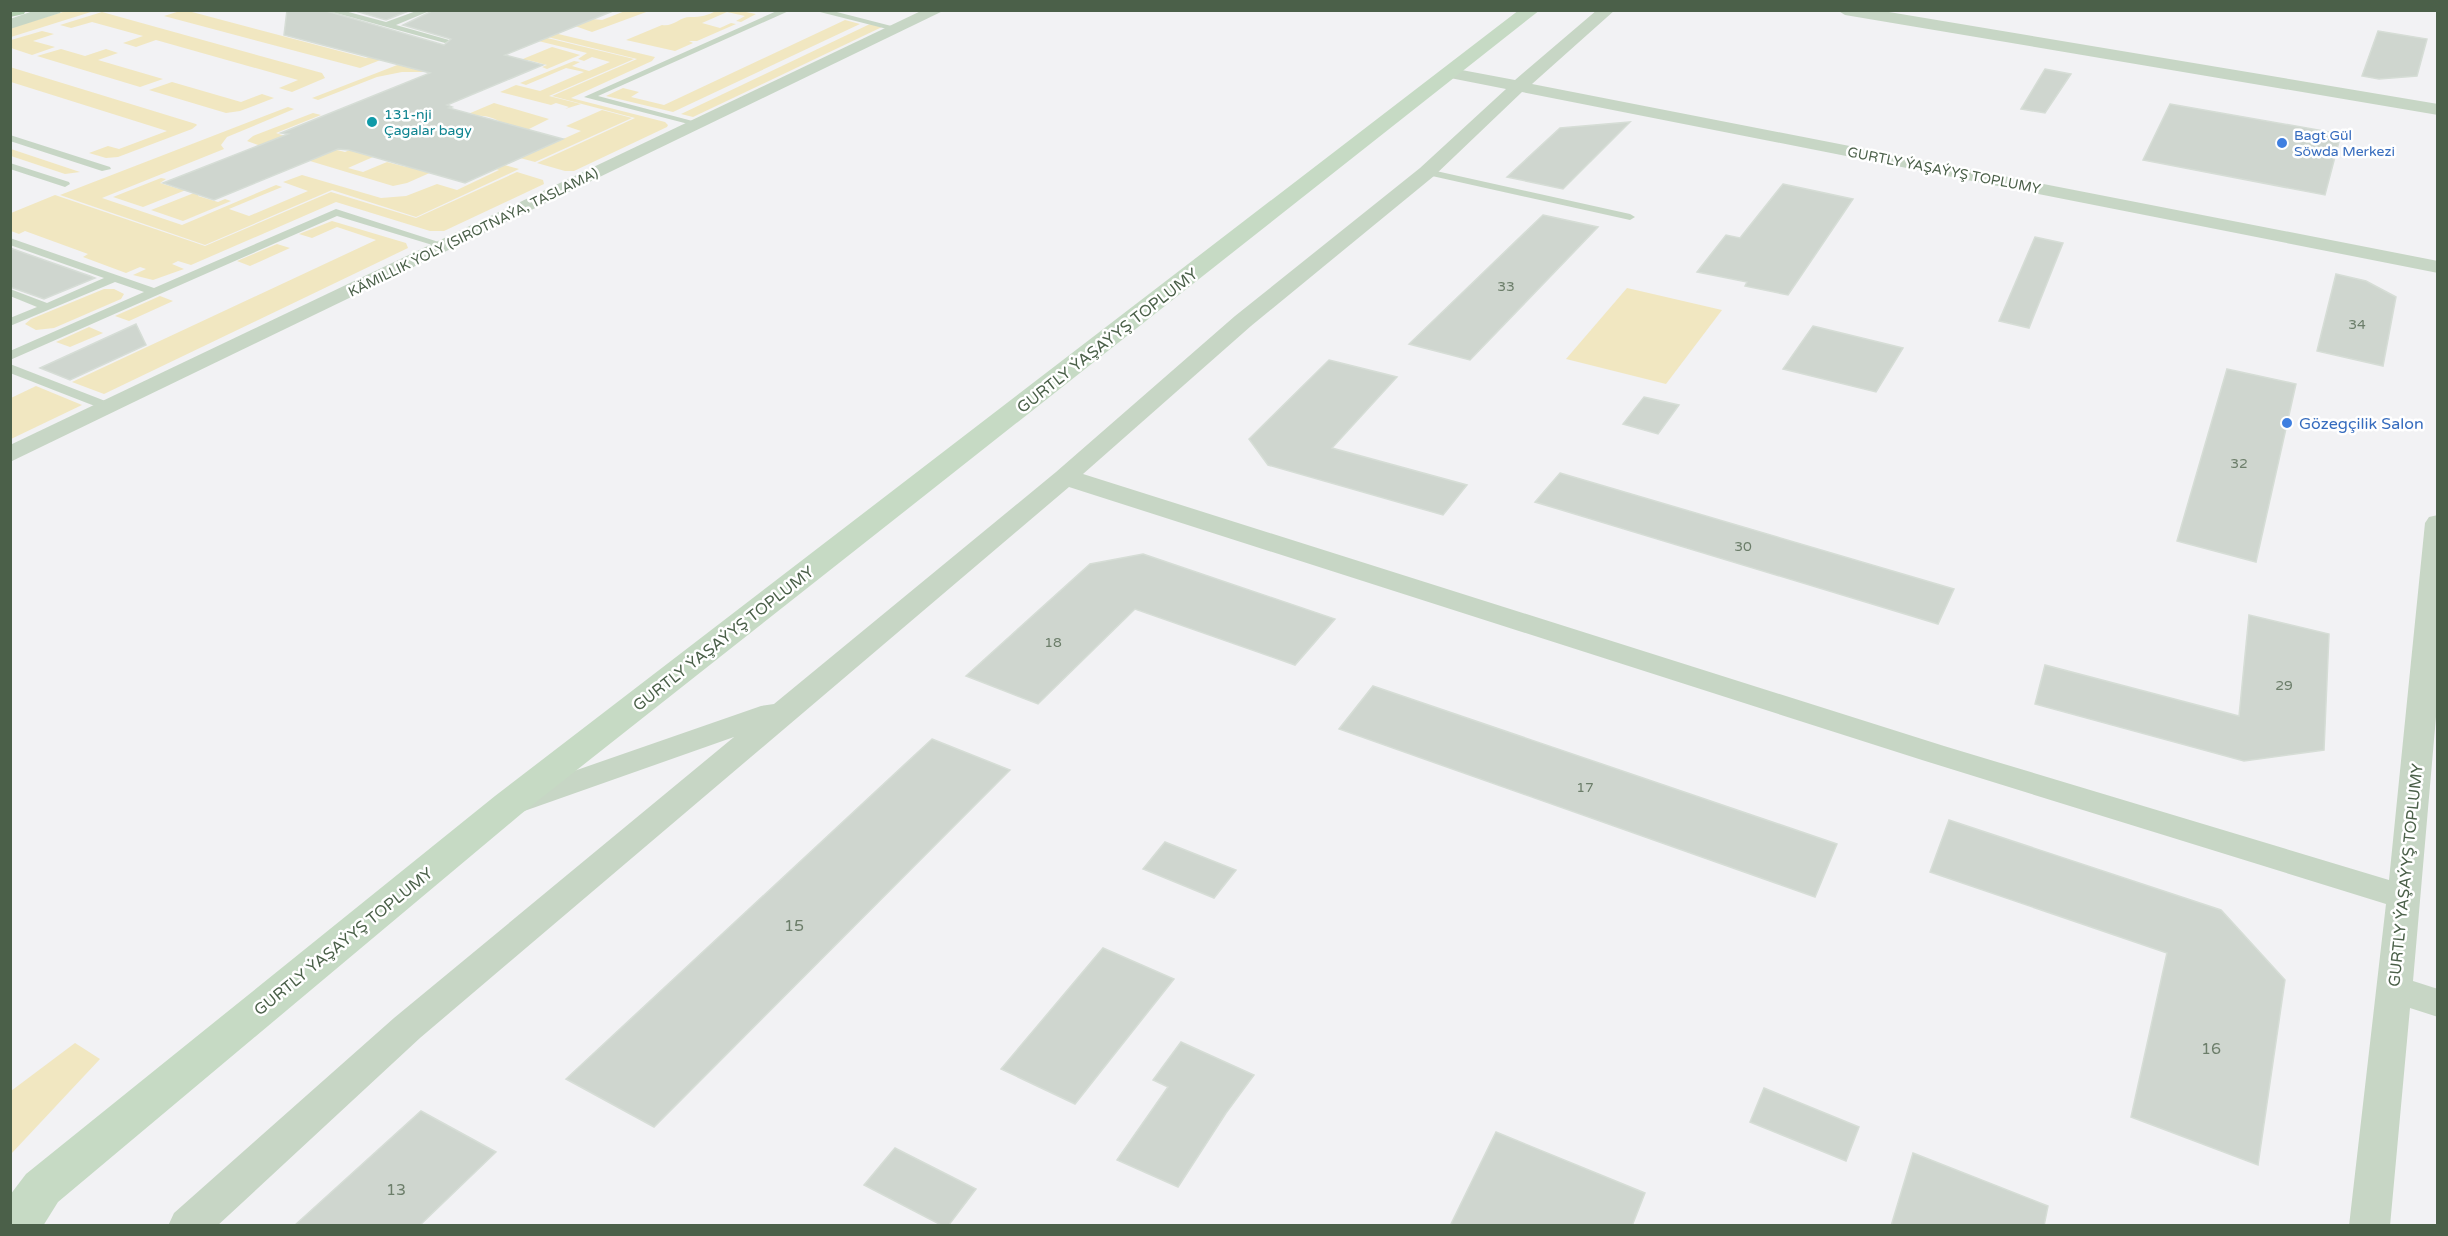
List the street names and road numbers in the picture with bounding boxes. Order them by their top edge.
street label: GURTLY ÝAŞAÝYŞ TOPLUMY [1846,143,2042,198]
street label: KÄMILLIK ÝOLY (SIROTNAÝA, TASLAMA) [346,164,601,301]
street label: GURTLY ÝAŞAÝYŞ TOPLUMY [1013,264,1202,418]
street label: GURTLY ÝAŞAÝYŞ TOPLUMY [629,562,818,716]
street label: GURTLY ÝAŞAÝYŞ TOPLUMY [2384,762,2428,988]
street label: GURTLY ÝAŞAÝYŞ TOPLUMY [250,863,437,1020]

